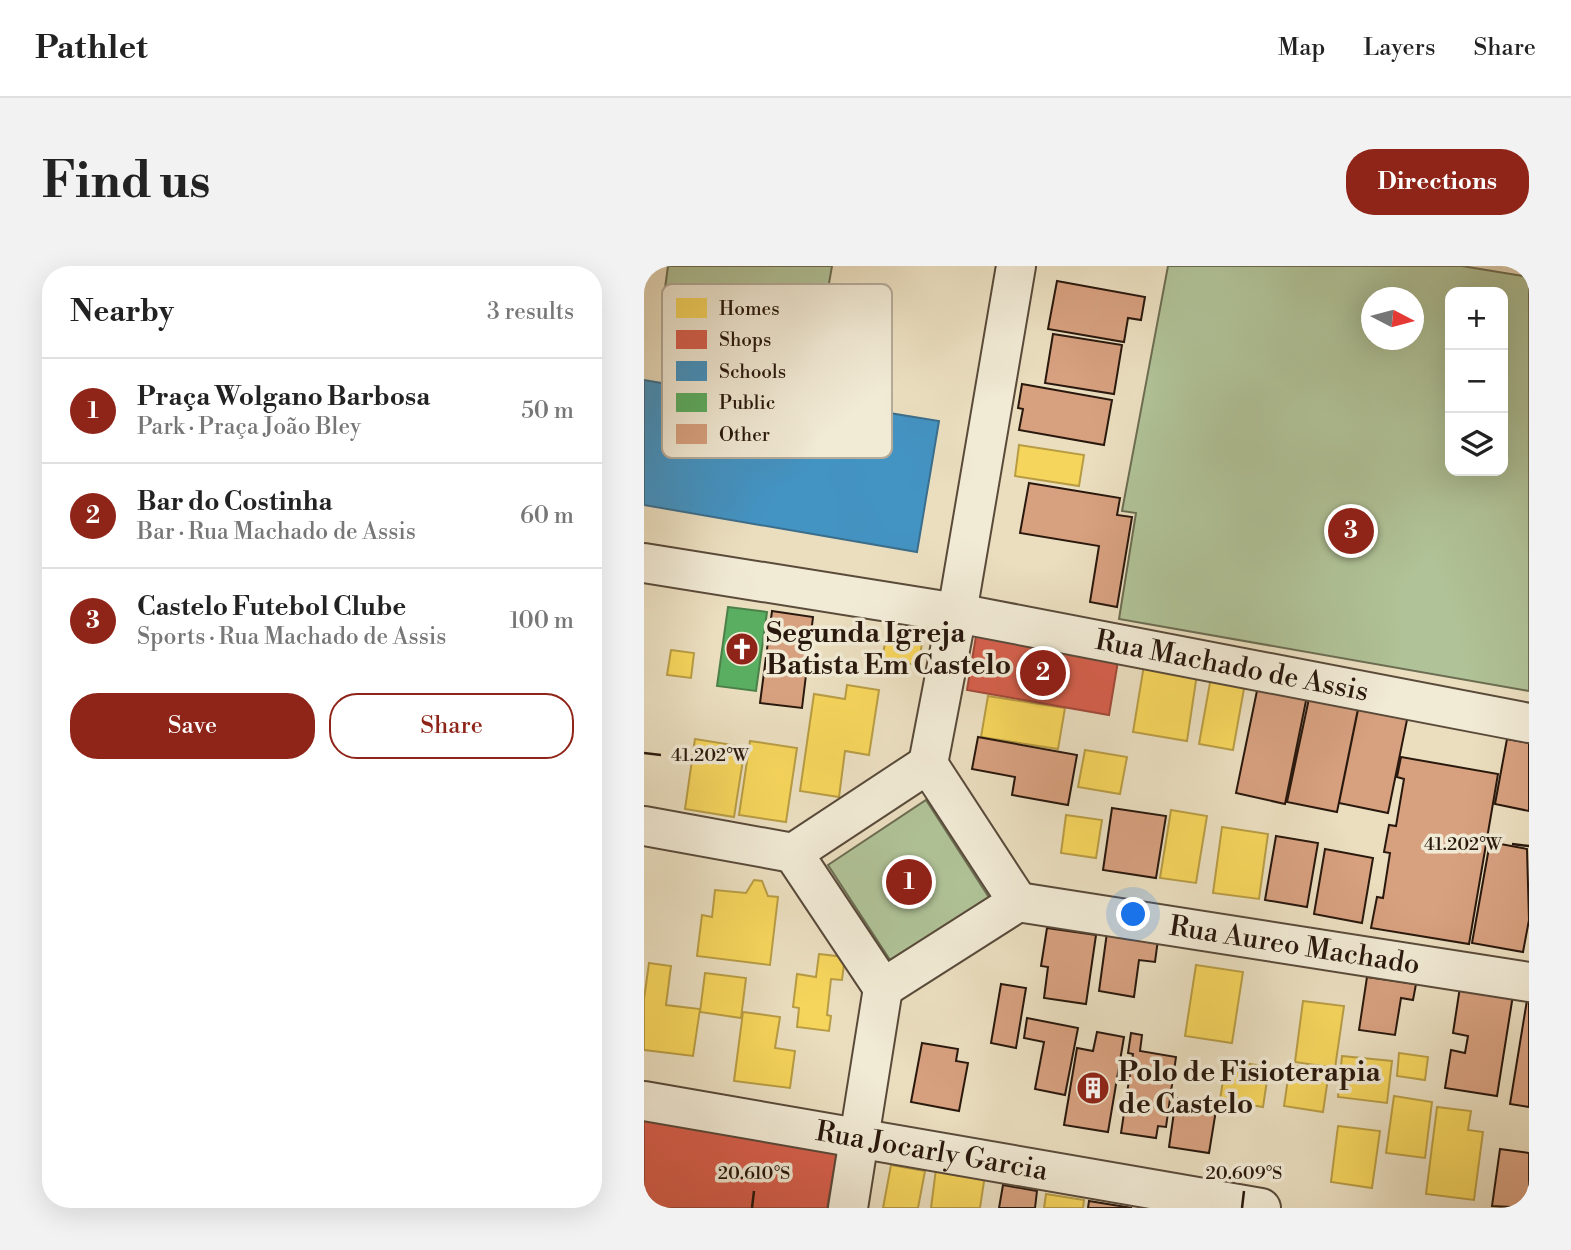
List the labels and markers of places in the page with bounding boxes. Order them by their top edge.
pin: 3 [1328,505,1374,557]
place label: Segunda Igreja Batista Em Castelo [766,616,1011,683]
church icon: Segunda Igreja Batista Em Castelo [723,630,761,668]
pin: 2 [1020,647,1066,699]
pin: 1 [886,856,932,908]
place label: Polo de Fisioterapia de Castelo [1118,1055,1382,1122]
building icon: Polo de Fisioterapia de Castelo [1074,1069,1112,1107]

